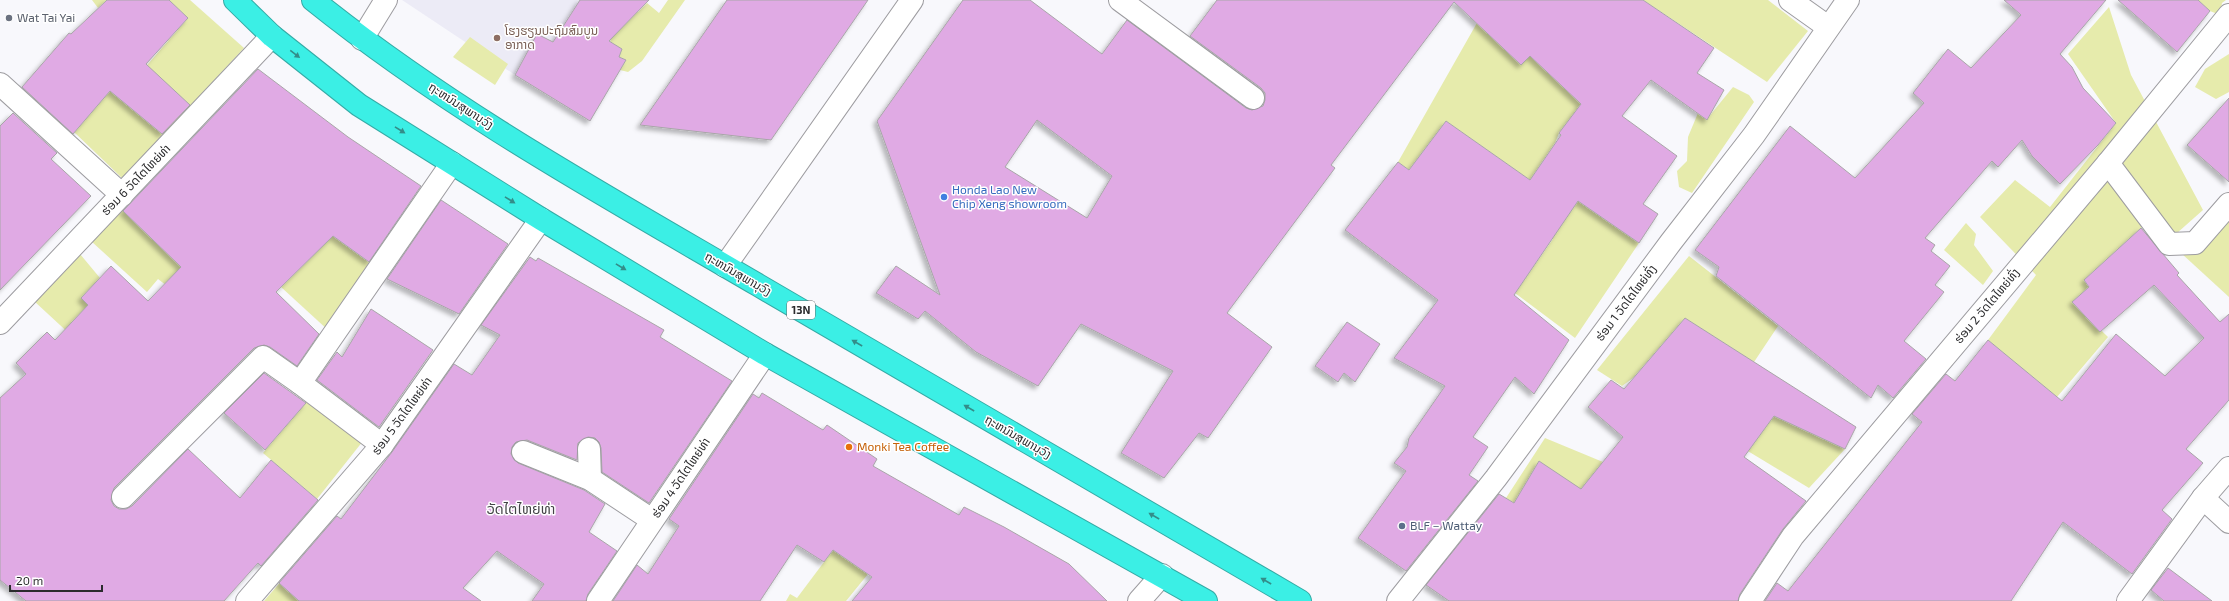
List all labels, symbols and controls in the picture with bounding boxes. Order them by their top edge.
place label: Wat Tai Yai [17,10,75,24]
marker: Wat Tai Yai [4,13,14,23]
place label: ໂຮງຮຽນປະຖົມສົມບູນ ອາກາດ [504,23,598,51]
marker: ໂຮງຮຽນປະຖົມສົມບູນ ອາກາດ [492,33,502,43]
one-way arrow [289,50,300,59]
street label: ຖະຫນົນສຸພານຸວົງ [425,79,497,133]
one-way arrow [394,127,406,134]
street label: ຮ່ອມ 6 ວັດໄຕໄຫຍ່ທ່າ [98,141,173,218]
place label: Honda Lao New Chip Xeng showroom [952,182,1067,210]
marker: Honda Lao New Chip Xeng showroom [939,192,949,202]
one-way arrow [504,196,516,203]
street label: ຖະຫນົນສຸພານຸວົງ [702,248,774,300]
street label: ຮ່ອມ 1 ວັດໄຕໄຫຍ່ທົ່ງ [1591,261,1658,343]
one-way arrow [615,264,627,271]
street label: ຮ່ອມ 2 ວັດໄຕໄຫຍ່ທົ່ງ [1950,264,2022,346]
road number: 13N [787,301,815,319]
one-way arrow [851,339,863,346]
street label: ຮ່ອມ 5 ວັດໄຕໄຫຍ່ທ່າ [368,374,434,457]
one-way arrow [963,405,975,412]
street label: ຖະຫນົນສຸພານຸວົງ [982,411,1054,463]
street label: ຮ່ອມ 4 ວັດໄຕໄຫຍ່ທ່າ [648,435,712,520]
place label: Monki Tea Coffee [857,439,949,453]
marker: Monki Tea Coffee [844,442,854,452]
district label: ວັດໄຕໄຫຍ່ທ່າ [487,500,555,517]
one-way arrow [1148,513,1160,520]
place label: BLF – Wattay [1410,518,1483,532]
marker: BLF – Wattay [1397,521,1407,531]
scale bar [10,567,102,593]
text: 20 m [16,573,43,587]
one-way arrow [1260,578,1272,585]

